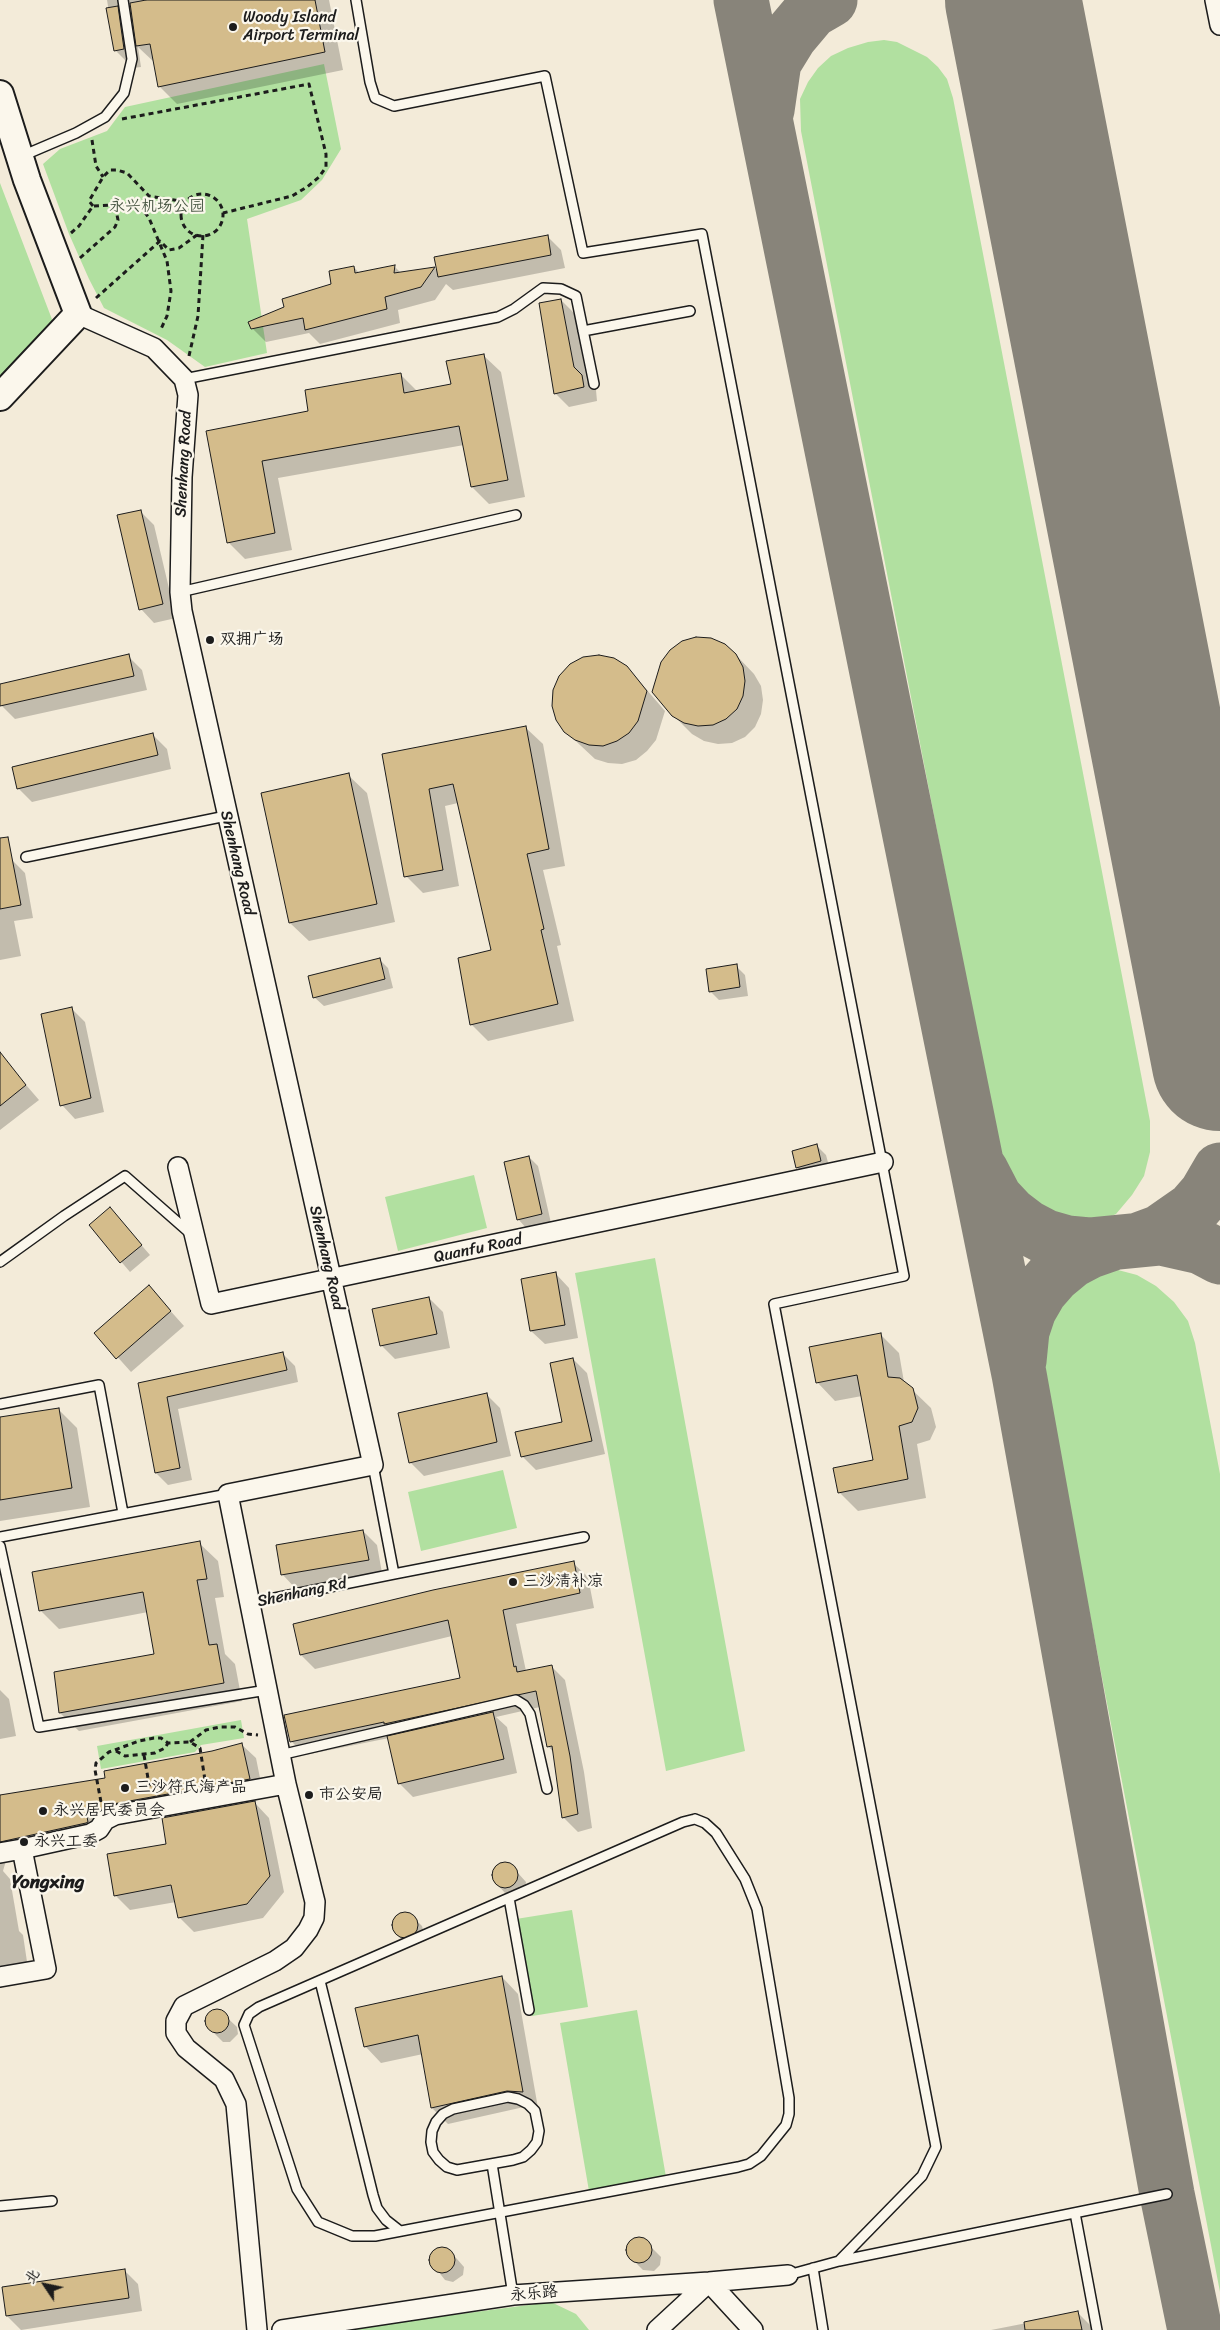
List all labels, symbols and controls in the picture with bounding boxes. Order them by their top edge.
place label: Woody Island Airport Terminal [243,8,359,46]
marker: Woody Island Airport Terminal [227,21,239,33]
park label: 永兴机场公园 [109,197,205,217]
street label: Shenhang Road [172,410,196,518]
place label: 双拥广场 [220,630,284,650]
marker: 双拥广场 [204,634,216,646]
street label: Shenhang Road [216,809,258,917]
street label: Shenhang Road [305,1204,347,1312]
street label: Quanfu Road [432,1230,524,1268]
place label: 三沙清补凉 [523,1572,603,1592]
street label: Shenhang Rd [256,1574,348,1612]
marker: 三沙清补凉 [507,1576,519,1588]
place label: 三沙符氏海产品 [135,1778,247,1798]
marker: 三沙符氏海产品 [119,1782,131,1794]
place label: 市公安局 [319,1785,383,1805]
marker: 市公安局 [303,1789,315,1801]
place label: 永兴居民委员会 [53,1801,165,1821]
marker: 永兴居民委员会 [37,1805,49,1817]
place label: 永兴工委 [34,1832,98,1852]
marker: 永兴工委 [18,1836,30,1848]
district label: Yongxing [12,1872,84,1894]
north arrow [20,2260,70,2310]
text: 北 [18,2264,46,2289]
street label: 永乐路 [509,2282,559,2306]

